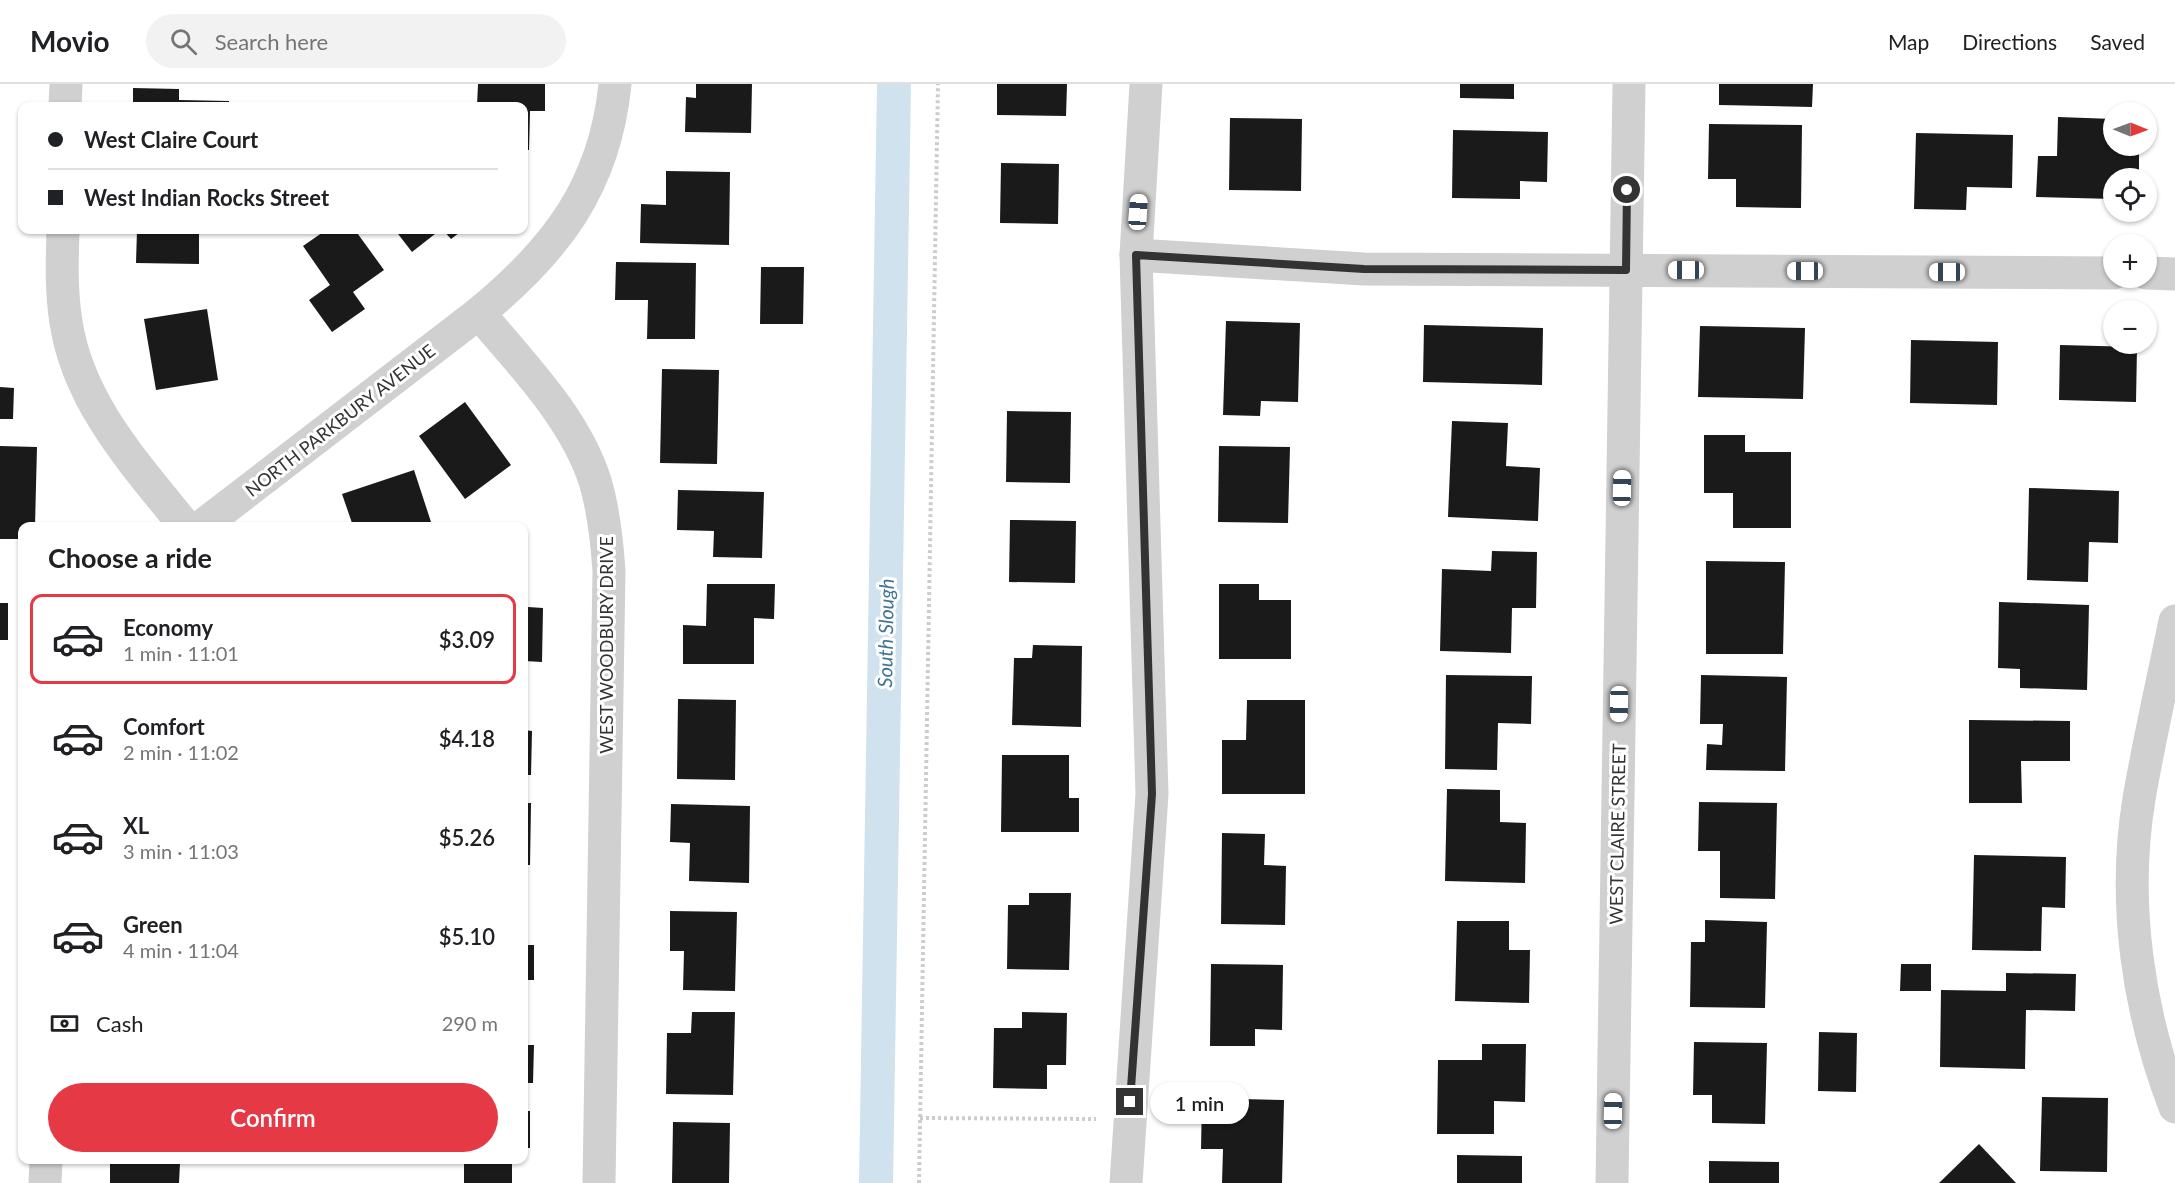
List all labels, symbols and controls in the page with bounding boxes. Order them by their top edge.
search box [146,14,566,68]
text: Movio [30,24,110,58]
icon: search [167,25,200,58]
text: Search here [215,28,328,55]
text: Map [1888,29,1929,54]
text: Directions [1962,29,2057,54]
text: Saved [2090,29,2145,54]
north arrow [2103,102,2157,156]
map controls [2103,102,2157,354]
text: West Claire Court [84,126,258,153]
button: locate [2103,168,2157,222]
route start [1613,176,1640,203]
text: West Indian Rocks Street [84,184,329,211]
car [1128,193,1148,231]
button: + [2103,234,2157,288]
car [1668,261,1704,279]
car [1787,262,1823,280]
car [1929,263,1965,281]
button: − [2103,300,2157,354]
street label: NORTH PARKBURY AVENUE [241,339,439,501]
car [1613,470,1631,506]
street label: WEST WOODBURY DRIVE [595,536,617,754]
text: Choose a ride [48,541,212,574]
water label: South Slough [872,578,898,688]
icon: car [51,612,105,666]
text: Economy [123,614,213,641]
text: $3.09 [439,626,495,653]
text: 1 min · 11:01 [123,641,239,665]
car [1610,686,1628,722]
icon: car [51,711,105,765]
text: Comfort [123,713,205,740]
text: $4.18 [439,725,495,752]
text: 2 min · 11:02 [123,740,239,764]
street label: WEST CLAIRE STREET [1604,743,1630,925]
icon: car [51,810,105,864]
text: XL [123,812,149,839]
text: $5.26 [439,824,495,851]
text: 3 min · 11:03 [123,839,239,863]
icon: car [51,909,105,963]
text: Green [123,911,183,938]
text: $5.10 [439,923,495,950]
text: 4 min · 11:04 [123,938,239,962]
icon: cash [48,1007,81,1040]
text: Cash [96,1010,143,1037]
text: 290 m [442,1011,498,1035]
callout: 1 min [1151,1081,1250,1123]
button: Confirm [48,1083,498,1152]
route end [1116,1088,1143,1115]
text: 1 min [1175,1091,1224,1115]
car [1604,1093,1622,1129]

